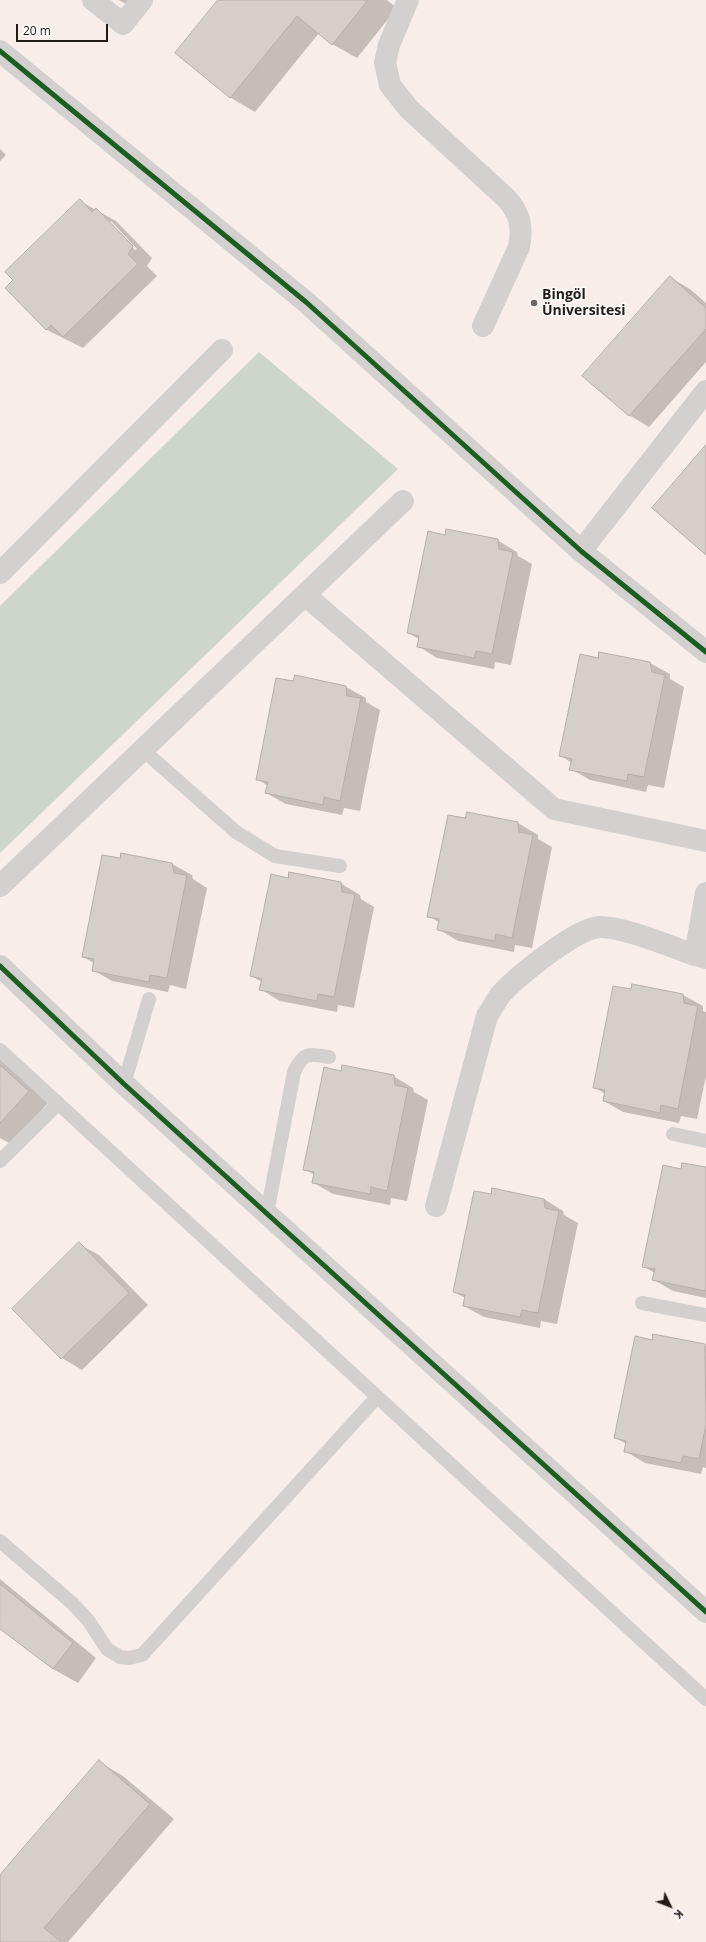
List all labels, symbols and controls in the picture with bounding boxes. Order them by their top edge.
scale bar [18,16,110,42]
text: 20 m [23,22,51,39]
place label: Bingöl Üniversitesi [542,287,625,320]
marker: Bingöl Üniversitesi [529,298,539,308]
north arrow [650,1886,690,1926]
text: K [671,1907,687,1922]

